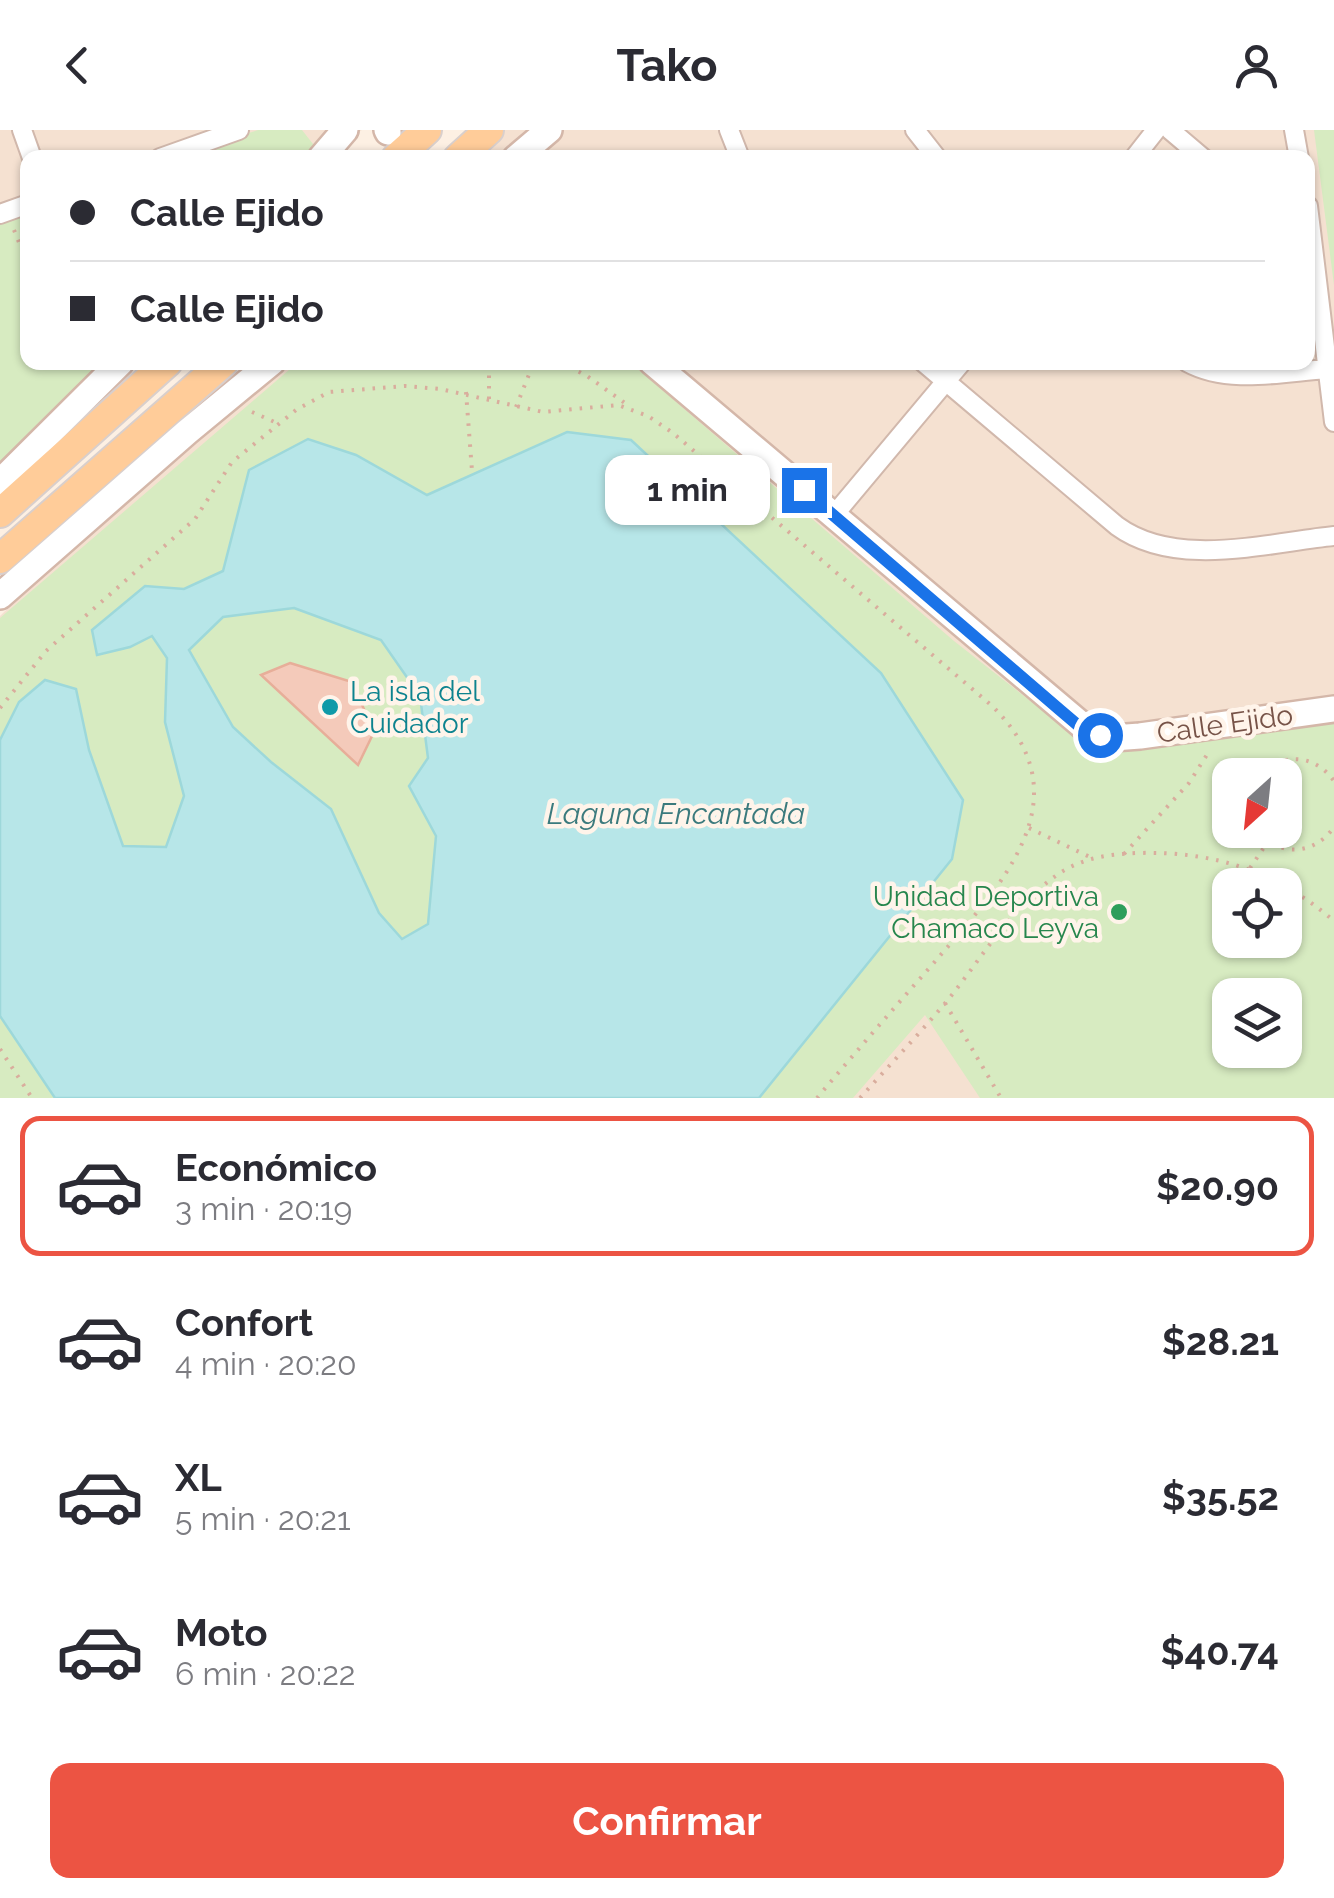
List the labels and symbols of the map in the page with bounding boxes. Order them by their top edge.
callout: 1 min [604,455,769,525]
route end [782,468,827,513]
place label: La isla del Cuidador [350,675,480,740]
marker: La isla del Cuidador [319,696,341,718]
street label: Calle Ejido [1155,698,1295,750]
route start [1078,713,1123,758]
north arrow [1212,758,1302,848]
water label: Laguna Encantada [547,796,805,831]
place label: Unidad Deportiva Chamaco Leyva [873,880,1099,945]
marker: Unidad Deportiva Chamaco Leyva [1108,901,1130,923]

